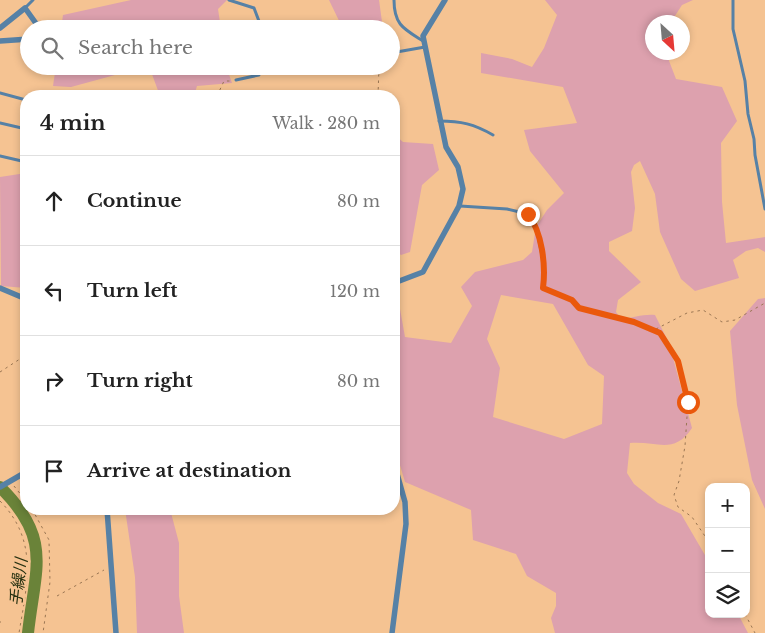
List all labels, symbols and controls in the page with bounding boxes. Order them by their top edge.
north arrow [645,15,690,60]
search box [20,20,400,75]
icon: search [38,34,66,62]
text: Search here [78,36,193,59]
text: 4 min [40,110,106,136]
text: Walk · 280 m [272,113,380,133]
icon: ahead [40,187,68,215]
text: Continue [87,189,182,212]
text: 80 m [337,191,380,211]
route end [517,203,540,226]
icon: left [40,277,68,305]
text: Turn left [87,279,178,302]
text: 120 m [330,281,380,301]
icon: right [40,367,68,395]
text: Turn right [87,369,193,392]
text: 80 m [337,371,380,391]
route start [677,391,700,414]
icon: arrive [40,457,68,485]
text: Arrive at destination [87,459,291,482]
map controls [705,483,750,618]
button: + [705,483,750,528]
button: − [705,528,750,573]
water label: 手繰川 [5,555,31,607]
button: layers [705,573,750,618]

